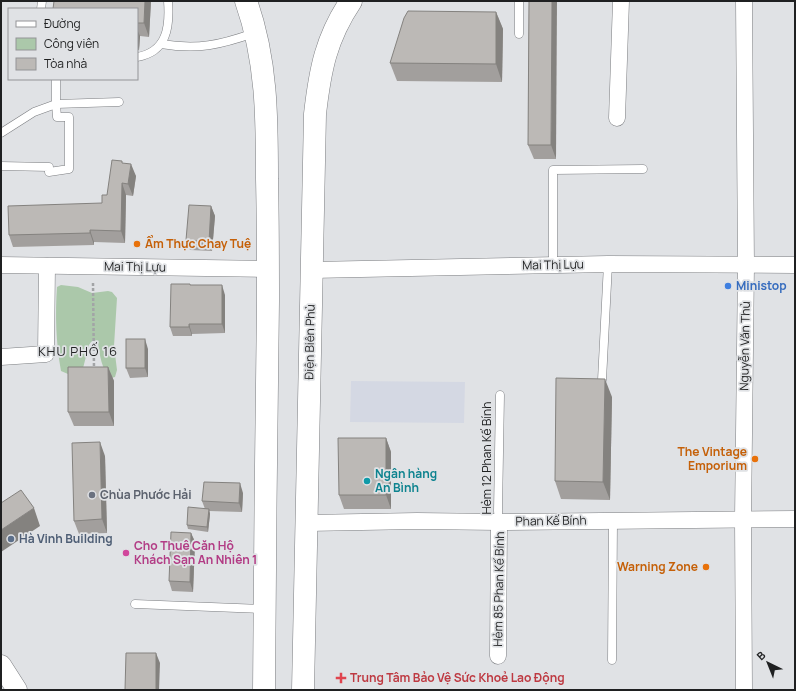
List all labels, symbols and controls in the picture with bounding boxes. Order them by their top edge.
legend [8,8,138,80]
text: Đường [44,15,81,32]
text: Công viên [44,35,99,52]
text: Tòa nhà [44,55,87,72]
place label: Ẩm Thực Chay Tuệ [145,234,251,252]
marker: Ẩm Thực Chay Tuệ [132,239,142,249]
street label: Mai Thị Lựu [522,255,584,274]
street label: Mai Thị Lựu [104,257,166,276]
place label: Ministop [736,277,787,294]
marker: Ministop [723,281,733,291]
street label: Nguyễn Văn Thủ [735,301,754,391]
street label: Ðiện Biên Phủ [300,304,319,380]
district label: KHU PHỐ 16 [38,342,118,360]
street label: Hẻm 12 Phan Kế Bính [478,402,495,514]
place label: The Vintage Emporium [678,443,747,474]
marker: The Vintage Emporium [750,454,760,464]
place label: Ngân hàng An Bình [375,465,437,496]
marker: Ngân hàng An Bình [362,476,372,486]
place label: Chùa Phước Hải [100,486,192,503]
marker: Chùa Phước Hải [87,490,97,500]
street label: Phan Kế Bính [515,511,587,530]
place label: Hà Vinh Building [19,530,113,547]
street label: Hẻm 85 Phan Kế Bính [489,531,508,647]
marker: Hà Vinh Building [6,534,16,544]
place label: Cho Thuê Căn Hộ Khách Sạn An Nhiên 1 [134,537,257,568]
marker: Cho Thuê Căn Hộ Khách Sạn An Nhiên 1 [121,548,131,558]
place label: Warning Zone [617,558,698,575]
marker: Warning Zone [701,562,711,572]
north arrow [748,643,788,683]
text: B [753,647,769,663]
place label: Trung Tâm Bảo Vệ Sức Khoẻ Lao Động [350,669,565,686]
marker: Trung Tâm Bảo Vệ Sức Khoẻ Lao Động [335,672,347,684]

